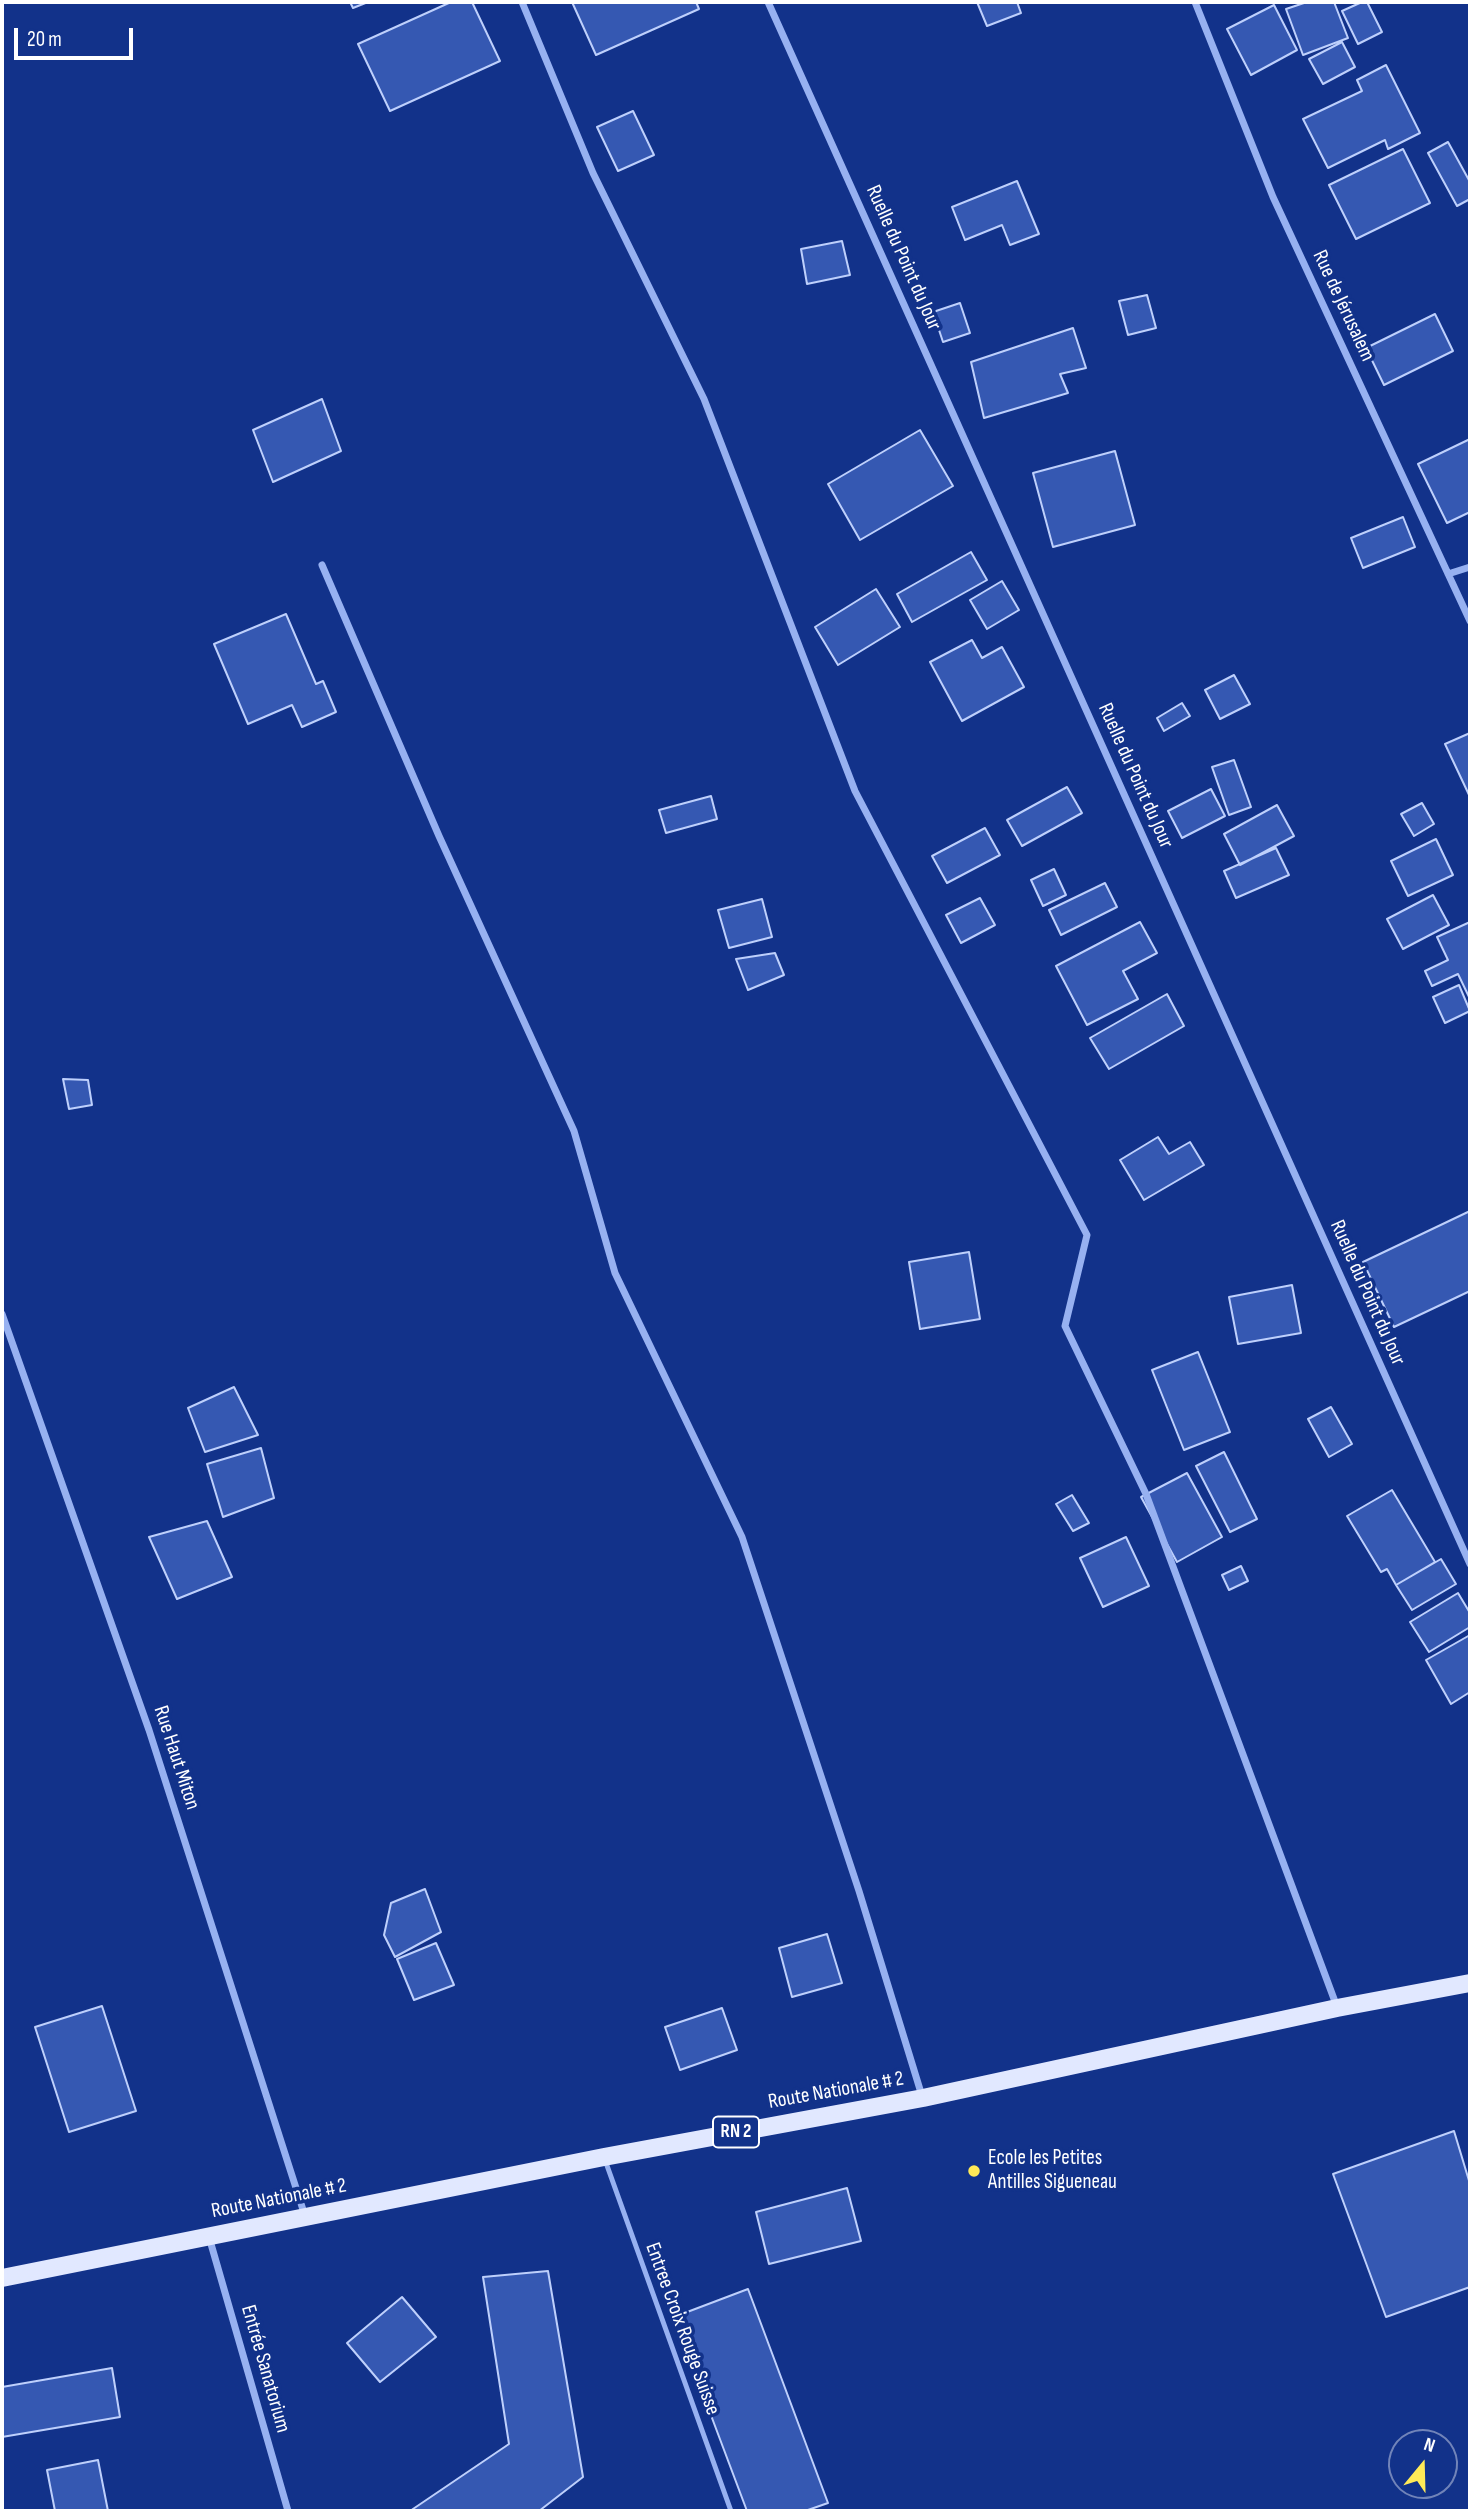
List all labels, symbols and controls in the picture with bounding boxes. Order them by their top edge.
scale bar [18,14,136,58]
text: 20 m [27,27,62,52]
street label: Ruelle du Point du Jour [860,181,946,335]
street label: Rue de Jérusalem [1306,246,1380,366]
street label: Ruelle du Point du Jour [1092,699,1178,853]
street label: Ruelle du Point du Jour [1324,1216,1410,1370]
street label: Rue Haut Miton [147,1703,205,1813]
street label: Route Nationale # 2 [766,2067,906,2115]
road number: RN 2 [713,2116,759,2148]
place label: Ecole les Petites Antilles Sigueneau [988,2146,1117,2196]
marker: Ecole les Petites Antilles Sigueneau [966,2163,982,2179]
street label: Route Nationale # 2 [209,2174,349,2224]
street label: Entree Croix Rouge Suisse [639,2239,725,2419]
street label: Entrée Sanatorium [235,2302,295,2436]
north arrow [1388,2429,1458,2499]
text: N [1421,2433,1438,2458]

